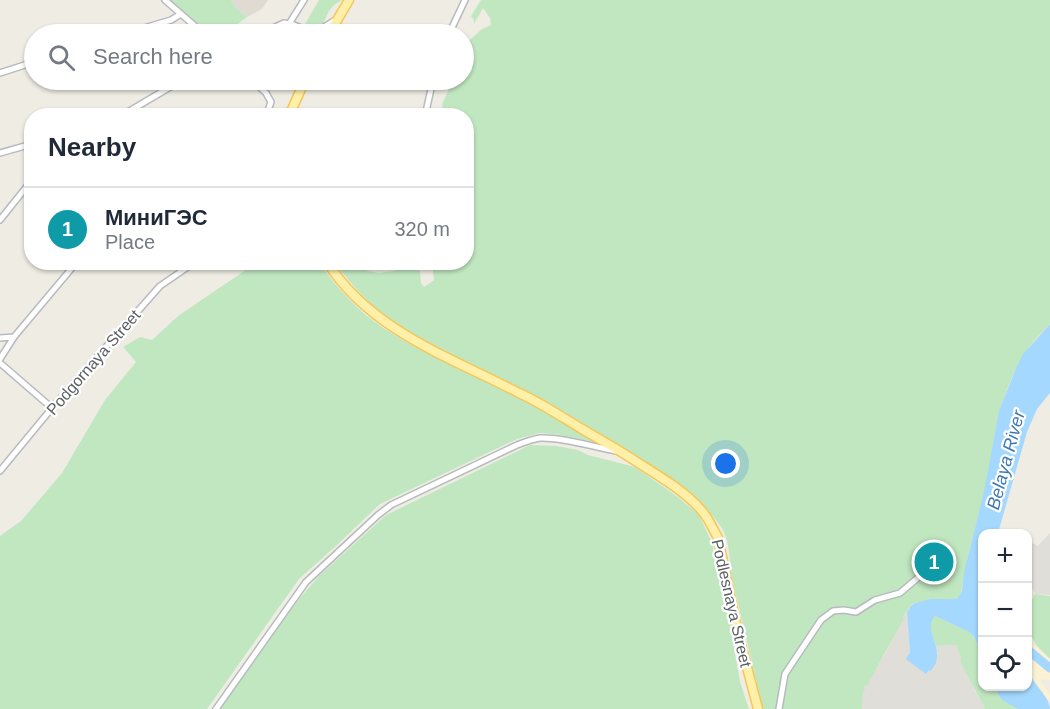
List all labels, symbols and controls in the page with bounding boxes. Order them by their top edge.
search box [24,24,474,90]
icon: search [45,41,78,74]
text: Search here [93,44,213,69]
text: Nearby [48,132,136,162]
text: МиниГЭС [105,205,208,230]
text: 1 [62,218,73,240]
text: 320 m [394,218,450,240]
text: Place [105,231,155,253]
street label: Podgornaya Street [43,306,144,418]
water label: Belaya River [983,407,1029,512]
your location [711,449,740,478]
map controls [978,529,1032,691]
button: + [978,529,1032,583]
street label: Podlesnaya Street [709,538,755,669]
pin: 1 [914,540,954,584]
button: − [978,583,1032,637]
button: locate [978,637,1032,691]

